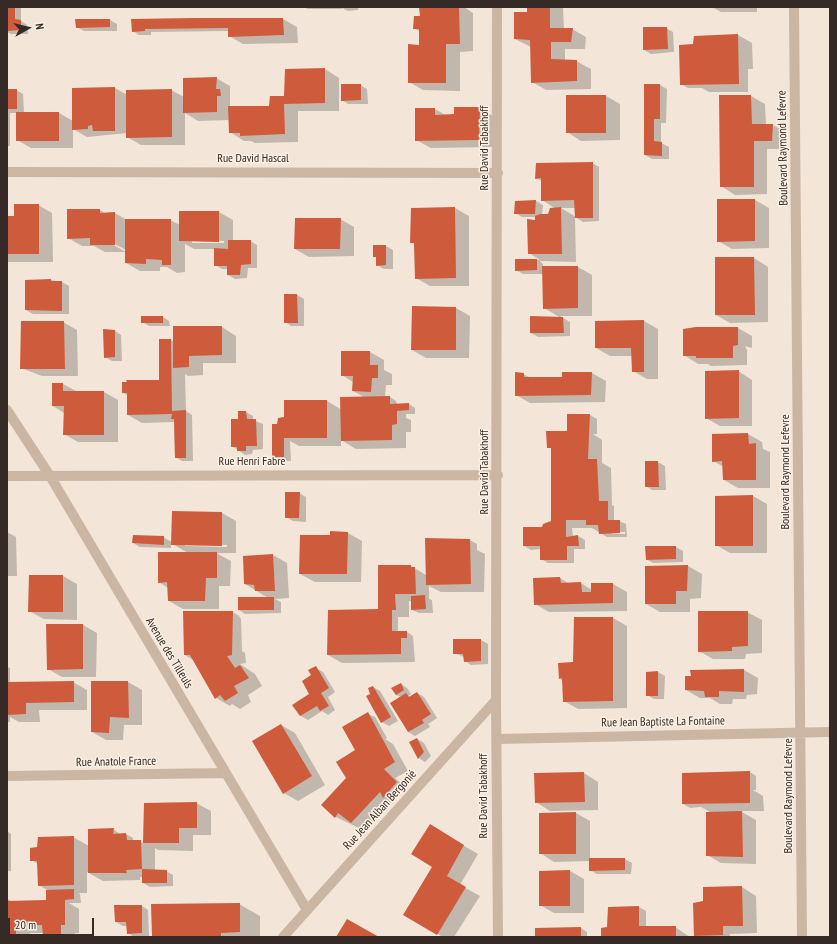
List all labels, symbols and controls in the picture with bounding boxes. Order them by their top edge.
north arrow [8,8,48,48]
text: N [33,22,47,30]
street label: Boulevard Raymond Lefevre [775,90,791,206]
street label: Rue David Tabakhoff [478,106,492,190]
street label: Rue David Hascal [217,152,289,166]
street label: Boulevard Raymond Lefevre [779,414,793,530]
street label: Rue David Tabakhoff [478,430,492,514]
street label: Rue Henri Fabre [219,455,285,469]
street label: Avenue des Tilleuls [142,615,196,691]
street label: Rue Jean Baptiste La Fontaine [601,714,725,730]
street label: Boulevard Raymond Lefevre [782,738,796,854]
street label: Rue Anatole France [76,754,156,770]
street label: Rue David Tabakhoff [477,754,491,838]
street label: Rue Jean Alban Bergonié [340,767,420,853]
scale bar [10,910,96,936]
text: 20 m [15,917,36,932]

